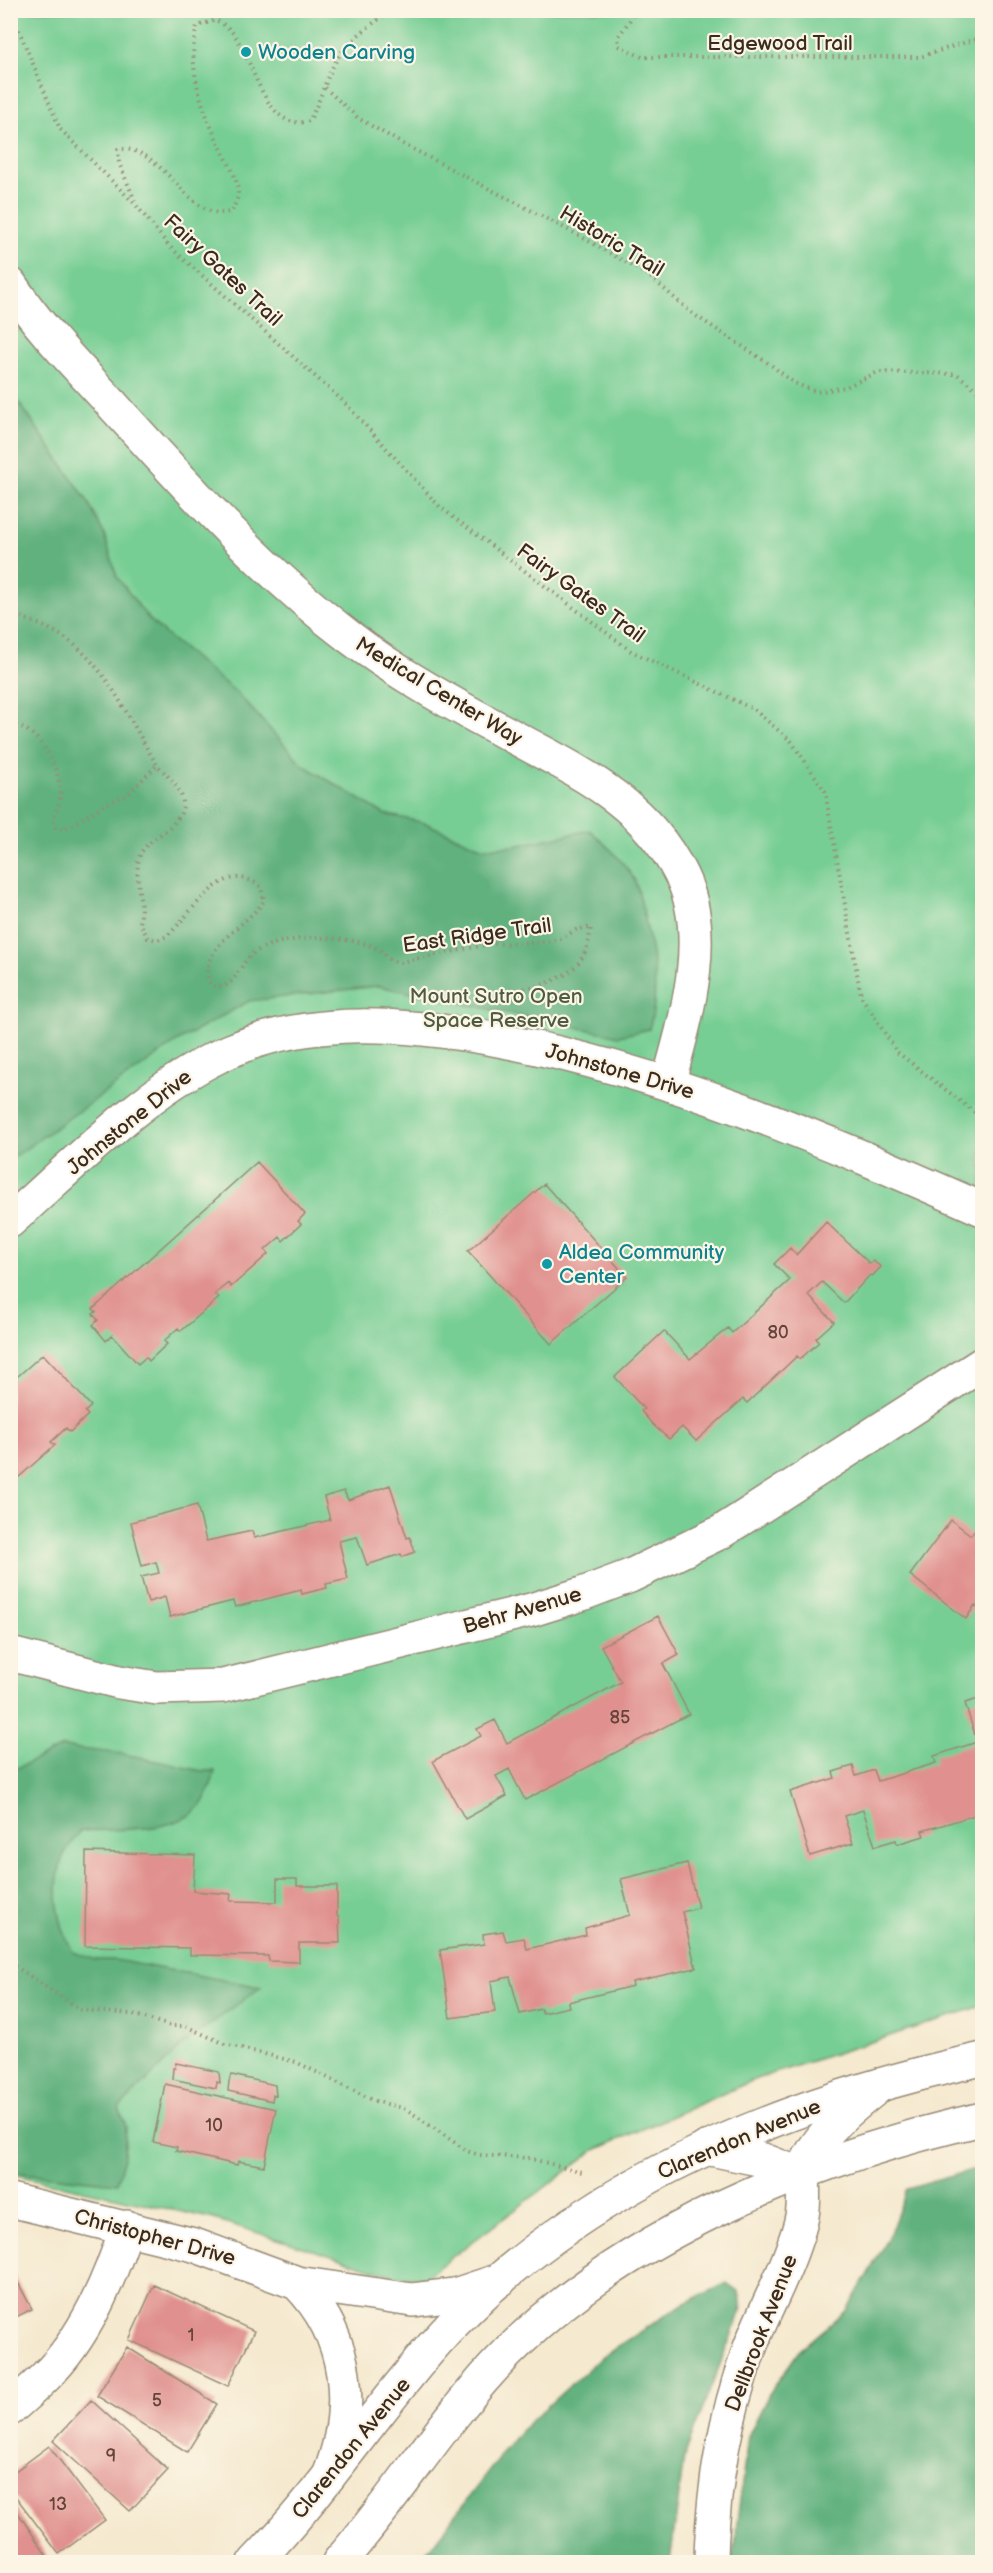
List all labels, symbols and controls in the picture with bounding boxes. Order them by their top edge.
street label: Edgewood Trail [707,31,853,56]
place label: Wooden Carving [258,40,415,65]
marker: Wooden Carving [239,45,253,59]
street label: Historic Trail [555,200,668,282]
street label: Fairy Gates Trail [158,209,287,332]
street label: Fairy Gates Trail [512,538,650,648]
street label: Medical Center Way [351,632,527,751]
street label: East Ridge Trail [401,913,553,958]
park label: Mount Sutro Open Space Reserve [409,984,583,1033]
street label: Johnstone Drive [543,1038,697,1105]
street label: Johnstone Drive [62,1064,197,1180]
place label: Aldea Community Center [559,1240,725,1289]
marker: Aldea Community Center [540,1257,554,1271]
house number: 80 [767,1322,789,1343]
street label: Behr Avenue [460,1582,584,1639]
house number: 85 [610,1707,630,1728]
street label: Clarendon Avenue [654,2094,825,2185]
house number: 10 [205,2115,223,2136]
street label: Christopher Drive [71,2204,238,2271]
street label: Dellbrook Avenue [720,2251,803,2415]
house number: 1 [188,2325,194,2346]
street label: Clarendon Avenue [287,2373,416,2524]
house number: 5 [152,2390,162,2411]
house number: 9 [106,2446,116,2467]
house number: 13 [49,2494,67,2515]

